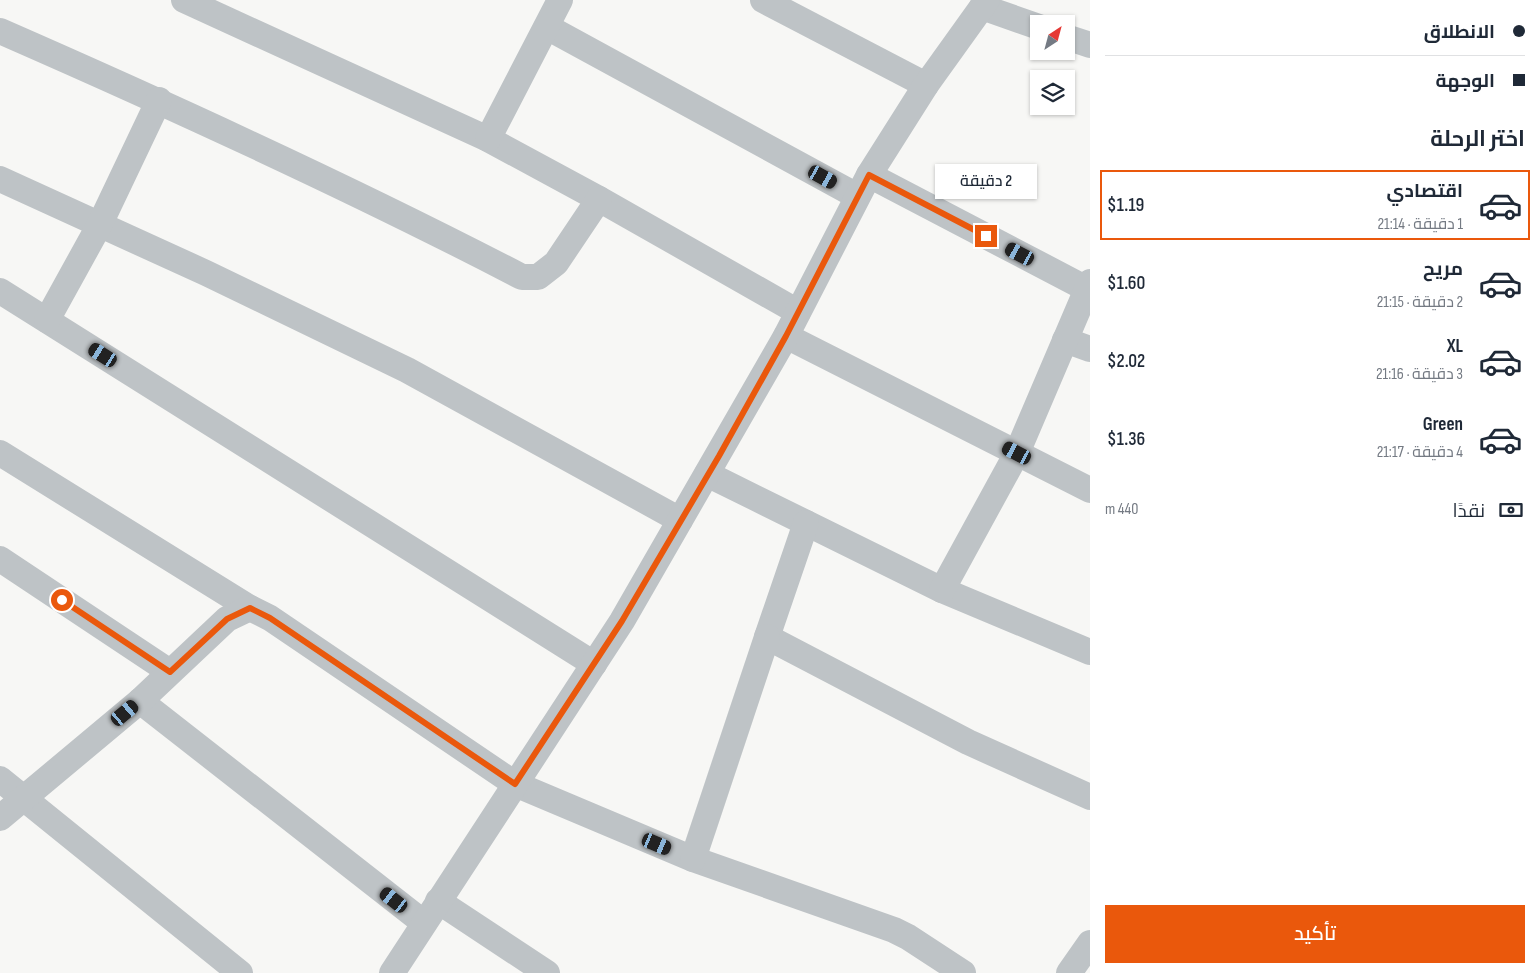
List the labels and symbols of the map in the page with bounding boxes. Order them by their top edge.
north arrow [1030,15,1075,60]
car [806,163,839,191]
callout: 2 دقيقة [935,164,1037,198]
route end [975,225,997,247]
car [1003,240,1036,268]
car [86,341,119,369]
car [1000,440,1033,466]
route start [51,589,73,611]
car [108,698,141,728]
car [640,831,673,857]
car [377,885,410,915]

